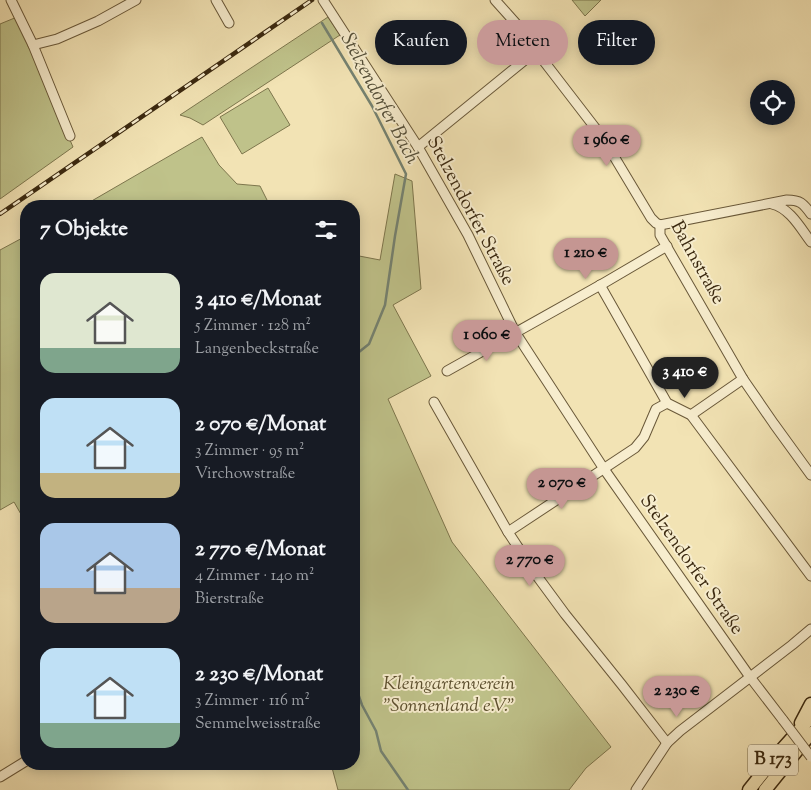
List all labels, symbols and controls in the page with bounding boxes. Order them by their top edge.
chip: Kaufen [375,20,467,65]
chip: Mieten [477,20,568,65]
chip: Filter [578,20,655,65]
water label: Stelzendorfer Bach [332,28,426,170]
map controls [750,80,795,125]
button: locate [750,80,795,125]
pin: 1 960 € [561,124,653,167]
text: 1 960 € [584,129,630,152]
street label: Stelzendorfer Straße [419,131,521,291]
text: 7 Objekte [40,215,128,245]
icon: filters [312,216,340,244]
street label: Bahnstraße [663,216,731,310]
pin: 1 210 € [540,238,632,280]
text: 1 210 € [564,242,608,265]
text: 3 410 €/Monat [195,285,321,315]
icon: home [80,293,140,353]
text: 5 Zimmer · 128 m² [195,315,311,338]
pin: 1 060 € [441,320,533,362]
text: 1 060 € [464,324,510,347]
text: Langenbeckstraße [195,338,319,361]
pin: 3 410 € [639,356,731,399]
text: 3 410 € [663,361,707,384]
text: 2 070 €/Monat [195,410,326,440]
icon: home [80,418,140,478]
text: 3 Zimmer · 95 m² [195,440,304,463]
text: Virchowstraße [195,463,295,486]
pin: 2 070 € [516,468,608,510]
text: 2 070 € [538,472,586,495]
street label: Stelzendorfer Straße [632,489,750,641]
text: 2 770 €/Monat [195,535,326,565]
icon: home [80,543,140,603]
pin: 2 770 € [484,544,576,587]
text: 2 770 € [506,549,554,572]
text: 4 Zimmer · 140 m² [195,565,315,588]
text: Bierstraße [195,588,264,611]
text: 2 230 €/Monat [195,660,323,690]
icon: home [80,668,140,728]
park label: Kleingartenverein "Sonnenland e.V." [383,671,515,720]
pin: 2 230 € [631,676,723,718]
text: 2 230 € [654,680,700,703]
text: 3 Zimmer · 116 m² [195,690,310,713]
text: Semmelweisstraße [195,713,321,736]
road number: B 173 [748,744,798,776]

